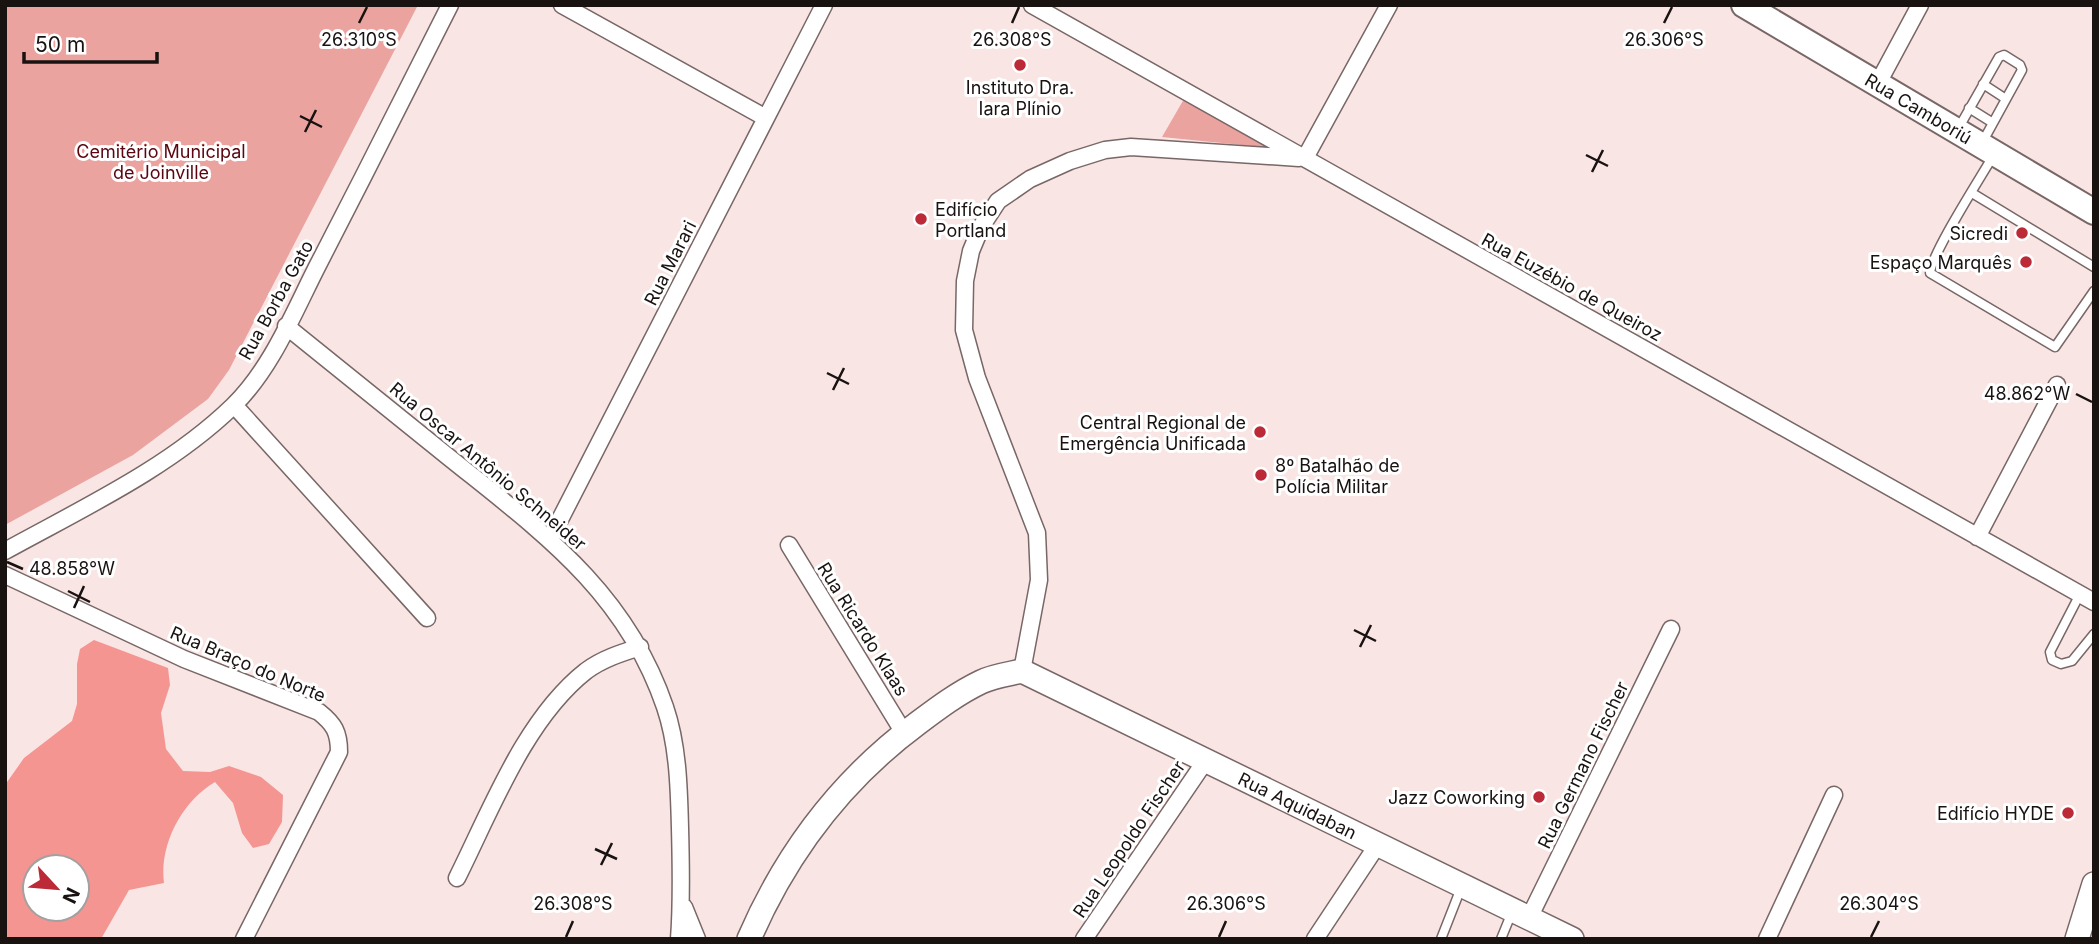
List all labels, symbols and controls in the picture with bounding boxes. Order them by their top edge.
scale bar [24,21,158,65]
text: 26.310°S [321,29,397,50]
text: 26.308°S [972,29,1052,50]
text: 26.306°S [1624,29,1704,50]
text: 50 m [35,32,85,57]
marker: Instituto Dra. Iara Plínio [1012,57,1028,73]
street label: Rua Camboriú [1862,69,1976,148]
place label: Instituto Dra. Iara Plínio [966,77,1074,119]
park label: Cemitério Municipal de Joinville [76,141,246,183]
place label: Edifício Portland [935,199,1006,241]
marker: Edifício Portland [913,211,929,227]
street label: Rua Marari [640,217,700,309]
place label: Sicredi [1949,223,2008,244]
marker: Sicredi [2014,225,2030,241]
street label: Rua Euzébio de Queiroz [1478,229,1666,345]
street label: Rua Borba Gato [234,237,318,363]
place label: Espaço Marquês [1870,252,2012,273]
marker: Espaço Marquês [2018,254,2034,270]
street label: Rua Oscar Antônio Schneider [386,378,591,554]
text: 48.862°W [1984,383,2070,404]
place label: Central Regional de Emergência Unificada [1059,412,1246,454]
marker: Central Regional de Emergência Unificada [1252,424,1268,440]
place label: 8º Batalhão de Polícia Militar [1275,455,1400,497]
marker: 8º Batalhão de Polícia Militar [1253,467,1269,483]
text: 48.858°W [29,558,115,579]
street label: Rua Ricardo Klaas [813,558,913,700]
street label: Rua Braço do Norte [167,622,329,706]
street label: Rua Germano Fischer [1533,678,1633,852]
street label: Rua Leopoldo Fischer [1069,756,1189,921]
street label: Rua Aquidaban [1235,768,1360,843]
place label: Jazz Coworking [1388,787,1525,808]
marker: Jazz Coworking [1531,789,1547,805]
place label: Edifício HYDE [1937,803,2054,824]
marker: Edifício HYDE [2060,805,2076,821]
north arrow [21,853,91,923]
text: N [57,884,84,907]
text: 26.308°S [533,893,613,914]
text: 26.306°S [1186,893,1266,914]
text: 26.304°S [1839,893,1919,914]

